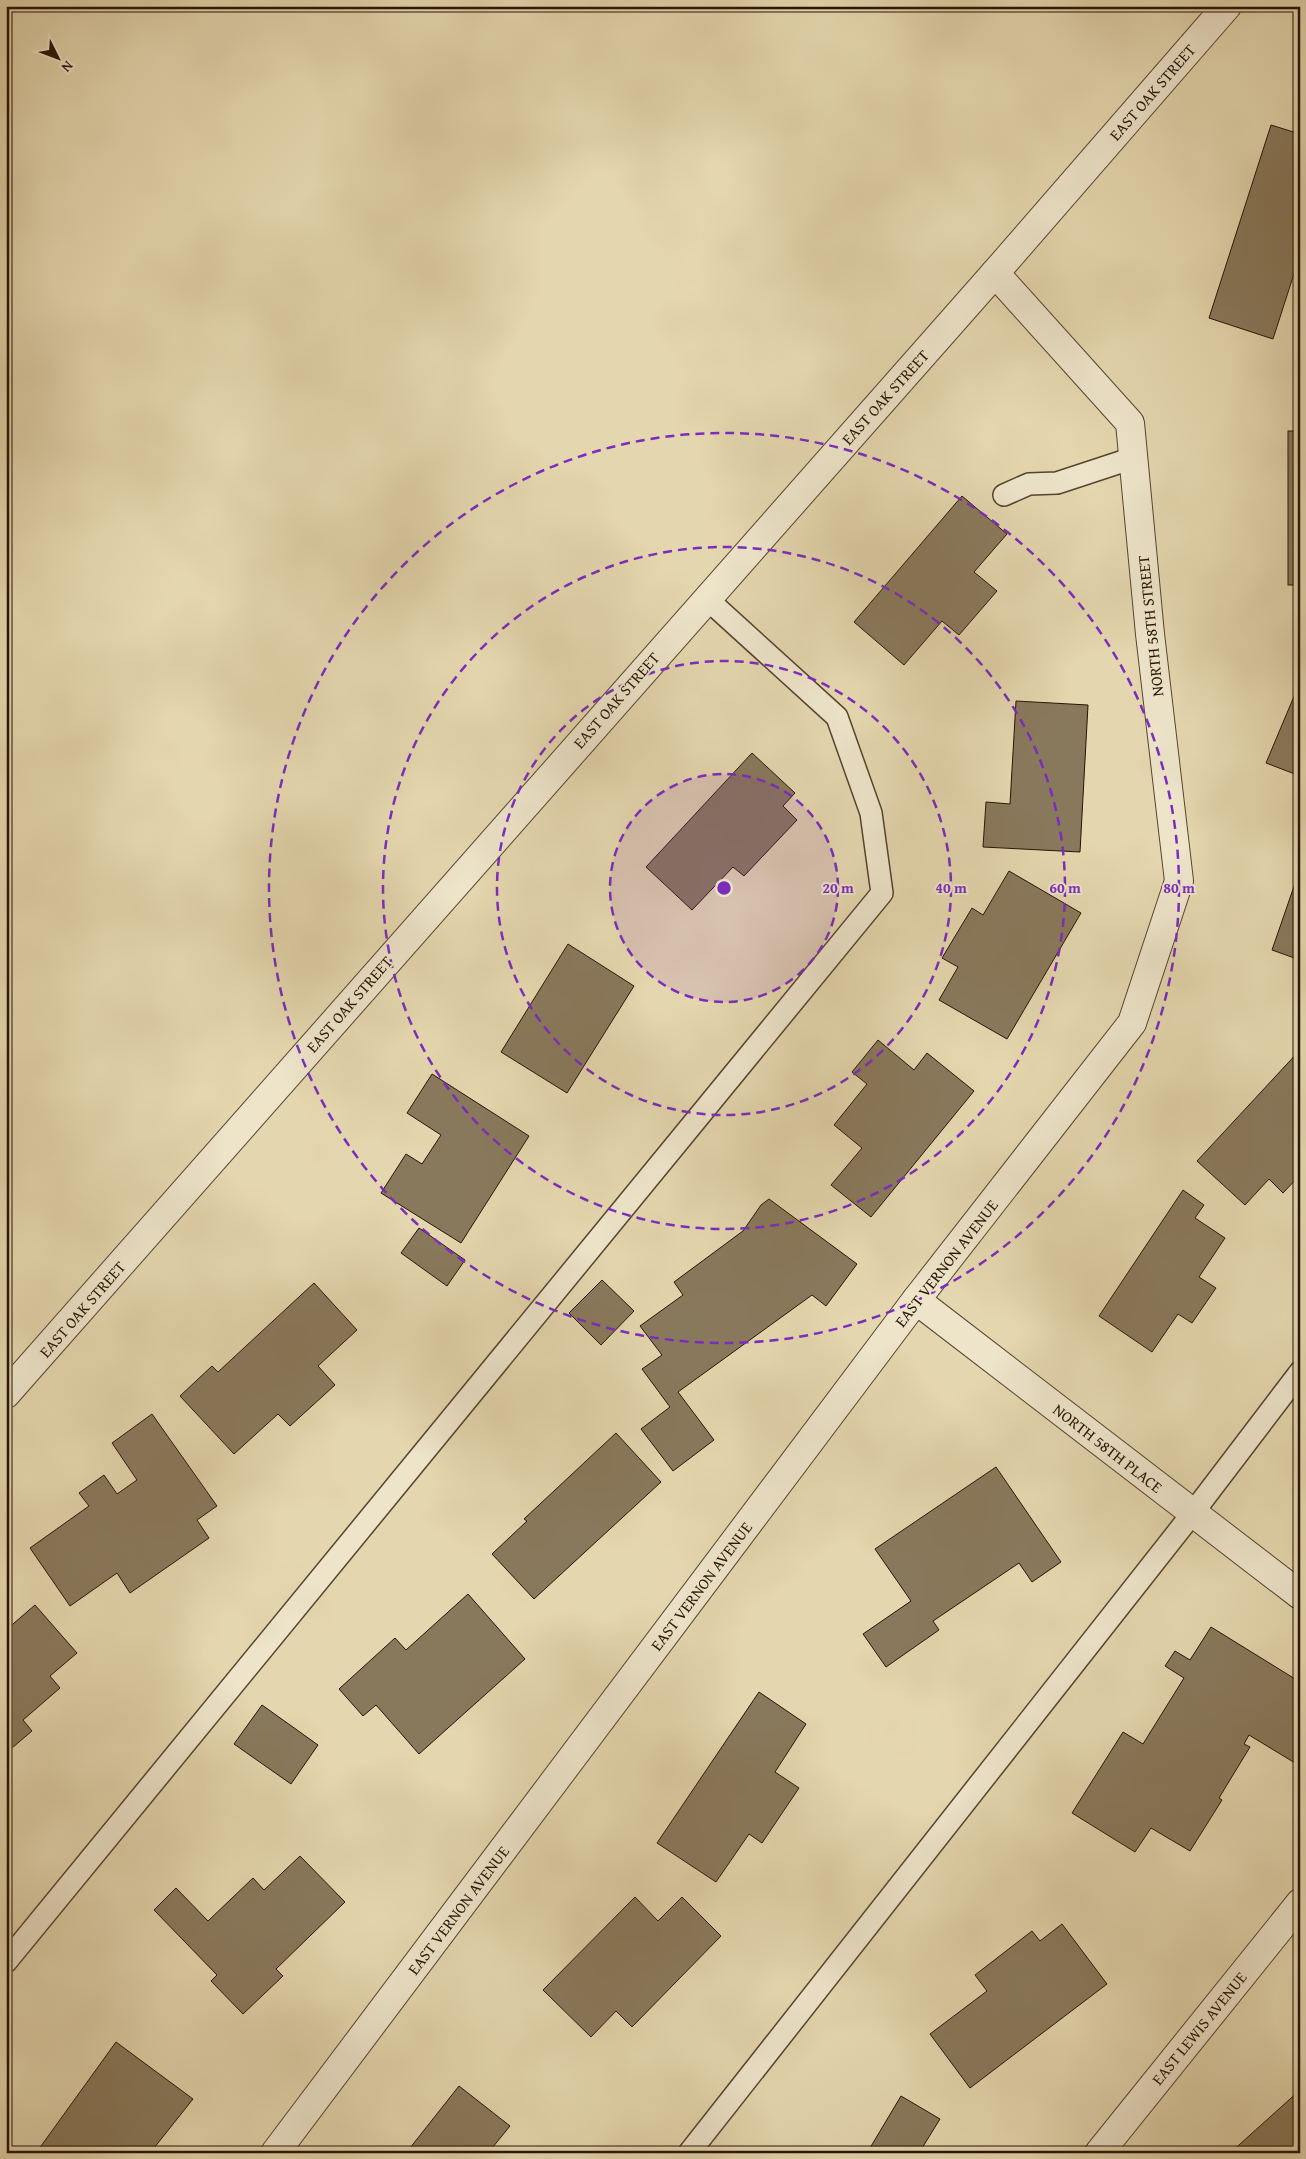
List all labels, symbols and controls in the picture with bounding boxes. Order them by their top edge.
north arrow [32,32,82,82]
street label: EAST OAK STREET [1103,38,1201,146]
text: N [57,57,78,77]
street label: EAST OAK STREET [836,344,934,450]
street label: NORTH 58TH STREET [1131,554,1169,698]
street label: EAST OAK STREET [567,646,665,754]
text: 20 m [822,877,854,898]
text: 40 m [935,877,967,898]
text: 60 m [1049,877,1081,898]
text: 80 m [1163,877,1195,898]
centre of rings [715,879,733,897]
street label: EAST OAK STREET [300,950,398,1058]
street label: EAST VERNON AVENUE [888,1194,1004,1332]
street label: EAST OAK STREET [33,1255,131,1363]
street label: NORTH 58TH PLACE [1048,1397,1168,1499]
street label: EAST VERNON AVENUE [644,1516,758,1656]
street label: EAST VERNON AVENUE [401,1840,515,1980]
street label: EAST LEWIS AVENUE [1146,1966,1252,2090]

